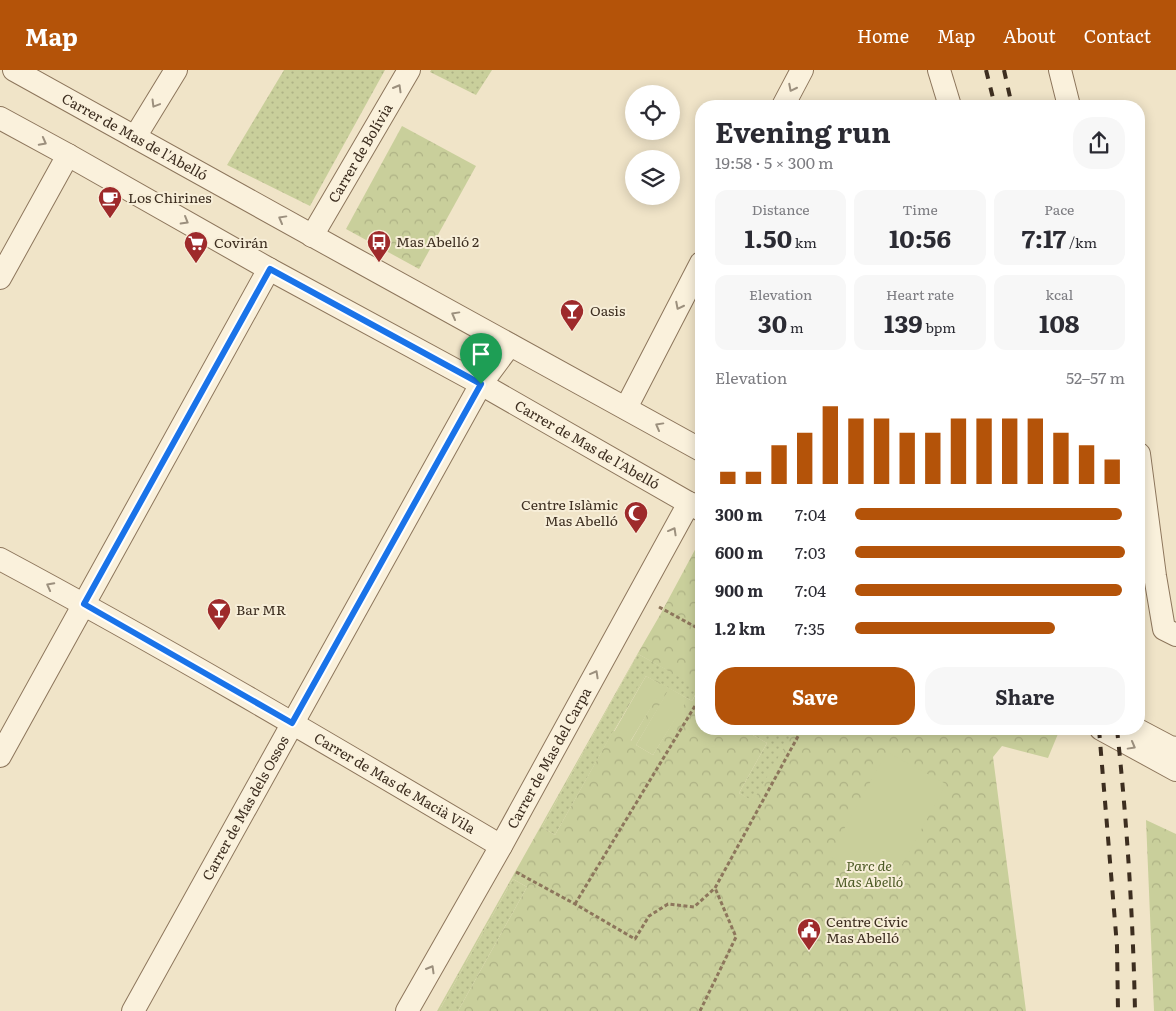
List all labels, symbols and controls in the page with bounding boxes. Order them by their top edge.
text: Map [25,18,78,53]
text: Home [857,22,909,49]
text: Map [937,22,975,49]
text: About [1003,22,1056,49]
text: Contact [1084,22,1151,49]
one-way arrow [788,83,798,92]
one-way arrow [392,84,402,93]
map controls [625,85,680,205]
button: locate [625,85,680,140]
street label: Carrer de Mas de l'Abelló [59,88,212,185]
one-way arrow [152,98,161,107]
street label: Carrer de Bolívia [323,99,397,206]
text: Evening run [715,110,891,152]
button: share [1073,117,1125,169]
one-way arrow [38,136,47,146]
button: layers [625,150,680,205]
text: 19:58 · 5 × 300 m [715,150,834,174]
cafe icon: Los Chirines [97,185,123,219]
place label: Los Chirines [128,187,211,207]
text: Distance [752,199,810,219]
text: Time [902,199,938,219]
text: Pace [1044,199,1074,219]
one-way arrow [179,215,188,225]
one-way arrow [278,215,287,225]
text: 1.50 [744,219,792,256]
text: 10:56 [889,219,951,256]
text: 7:17 [1022,219,1066,256]
bus stop icon: Mas Abelló 2 [366,229,392,263]
supermarket icon: Covirán [183,230,209,264]
place label: Mas Abelló 2 [396,231,479,251]
place label: Covirán [214,232,268,252]
text: km [792,232,817,252]
text: /km [1066,232,1097,252]
text: Elevation [749,284,812,304]
text: Heart rate [886,284,954,304]
text: kcal [1046,284,1073,304]
bar icon: Oasis [559,298,585,332]
place label: Oasis [590,300,625,320]
one-way arrow [675,301,685,310]
text: 30 [758,304,787,341]
text: 139 [884,304,923,341]
text: 108 [1039,304,1080,341]
one-way arrow [451,311,460,321]
text: m [787,317,804,337]
text: bpm [923,317,956,337]
pin [460,333,502,384]
icon: arrive [467,340,495,368]
text: Elevation [715,365,787,389]
text: 52–57 m [1066,365,1125,389]
street label: Carrer de Mas de l'Abelló [512,395,664,493]
one-way arrow [655,423,664,433]
place label: Centre Islàmic Mas Abelló [521,494,618,530]
mosque icon: Centre Islàmic Mas Abelló [623,500,649,534]
text: 300 m [715,502,763,526]
text: 7:04 [795,502,826,526]
one-way arrow [667,527,677,536]
text: 600 m [715,540,763,564]
text: 7:03 [795,540,826,564]
text: 900 m [715,578,763,602]
text: 7:04 [795,578,826,602]
one-way arrow [46,582,55,592]
bar icon: Bar MR [206,597,232,631]
place label: Bar MR [236,599,286,619]
text: 1.2 km [715,616,765,640]
text: 7:35 [795,616,825,640]
button: Save [715,667,915,725]
button: Share [925,667,1125,725]
one-way arrow [589,670,599,679]
street label: Carrer de Mas del Carpa [501,683,595,832]
street label: Carrer de Mas de Macià Vila [311,727,480,838]
street label: Carrer de Mas dels Ossos [197,732,293,884]
one-way arrow [1127,740,1136,750]
park label: Parc de Mas Abelló [835,855,903,891]
place label: Centre Cívic Mas Abelló [826,911,908,947]
public building icon: Centre Cívic Mas Abelló [796,917,822,951]
one-way arrow [425,965,435,974]

